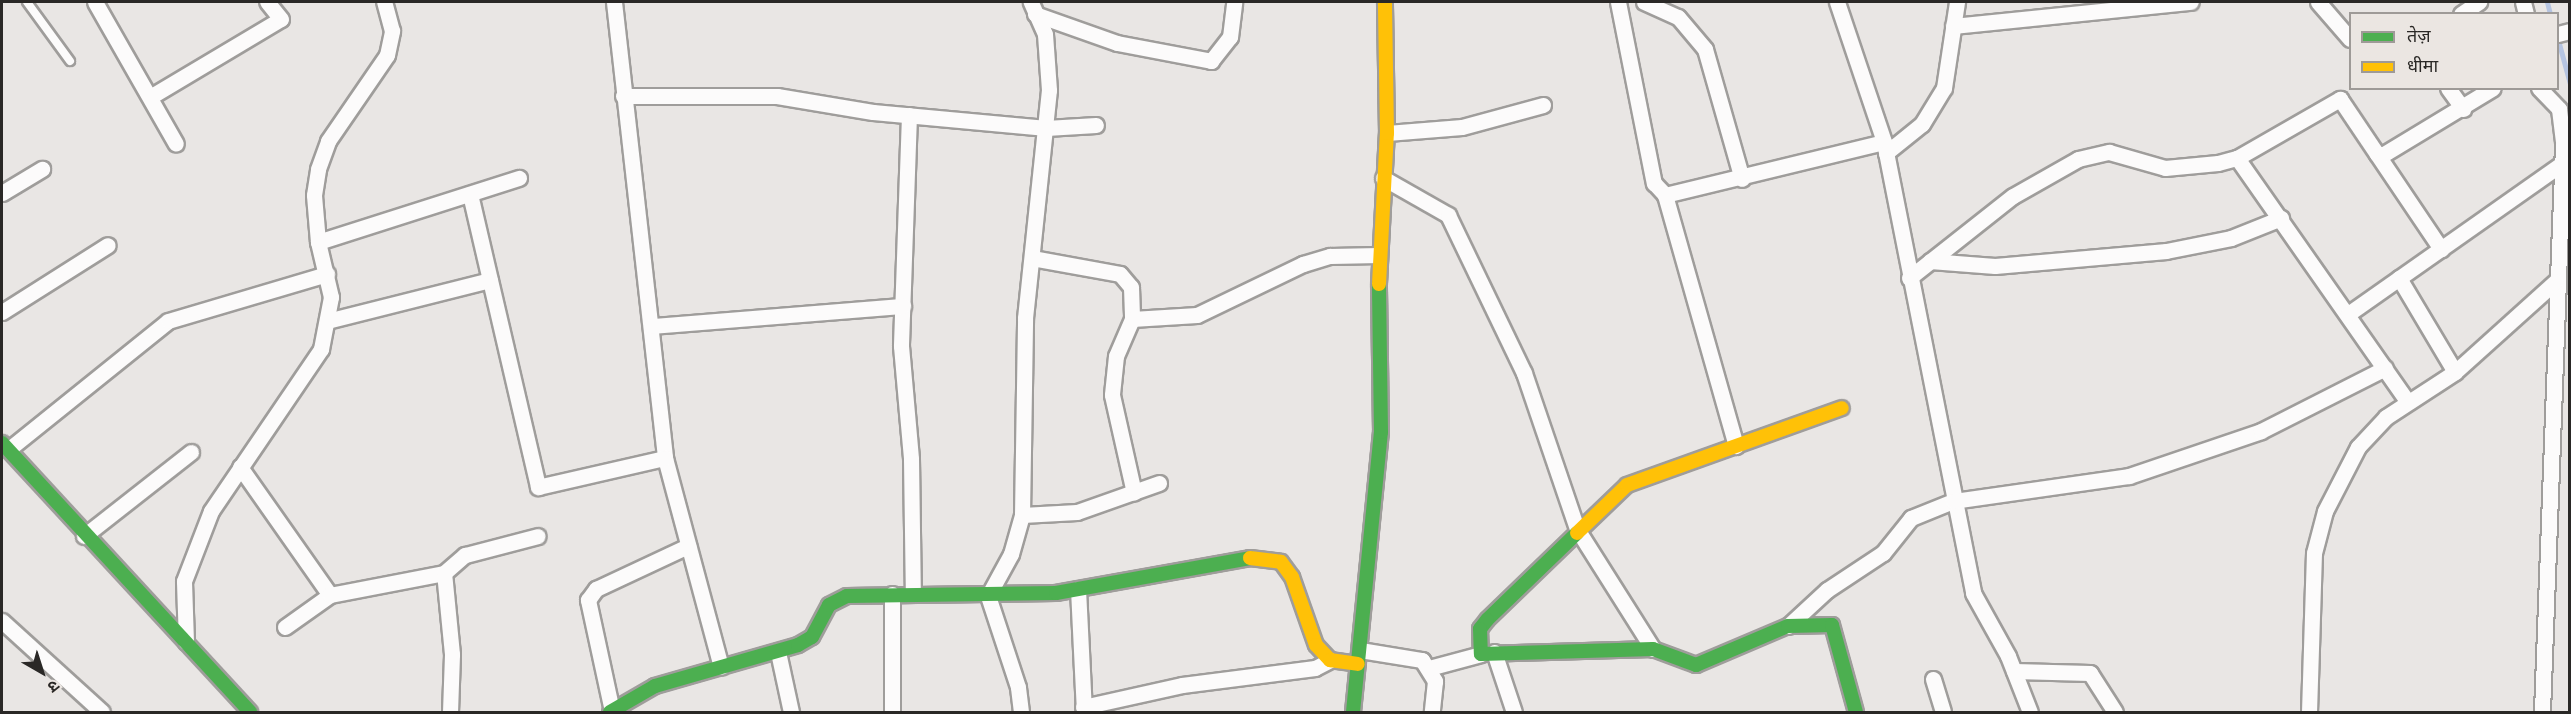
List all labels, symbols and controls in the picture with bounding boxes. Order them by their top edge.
legend [2349,12,2559,90]
text: तेज़ [2407,25,2431,47]
text: धीमा [2407,55,2438,77]
north arrow [12,642,72,702]
text: उ [44,676,63,697]

